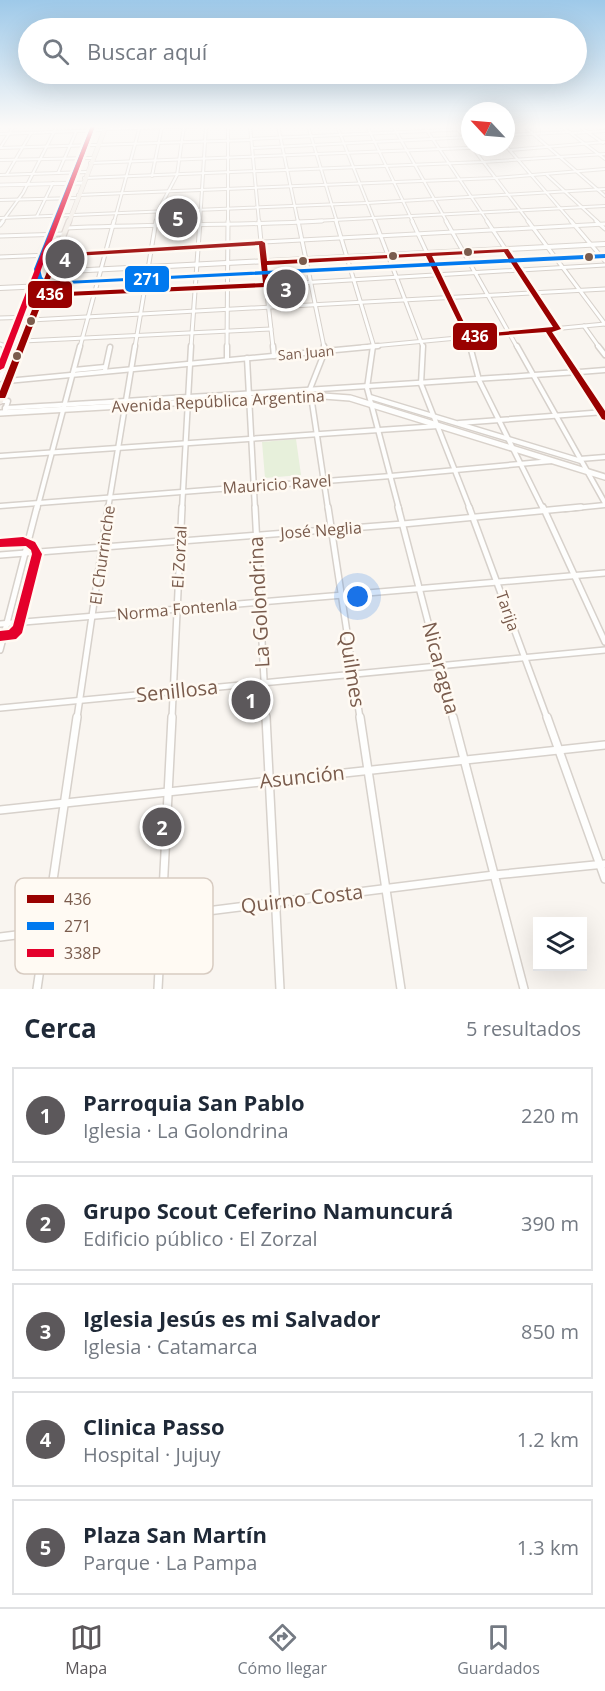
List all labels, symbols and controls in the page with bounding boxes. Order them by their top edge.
search box [18,18,587,84]
icon: search [39,35,72,68]
text: Buscar aquí [87,36,207,66]
north arrow [461,102,515,156]
pin: 5 [158,196,198,240]
pin: 4 [46,236,84,282]
unlabelled marker [462,246,474,258]
unlabelled marker [387,250,399,262]
unlabelled marker [583,251,595,263]
unlabelled marker [297,255,309,267]
line badge: 271 [124,265,170,293]
pin: 3 [266,266,306,312]
text: 271 [133,268,161,290]
line badge: 436 [27,280,73,309]
text: 436 [36,283,64,305]
unlabelled marker [25,315,37,327]
line badge: 436 [452,322,498,351]
text: 436 [461,325,489,347]
street label: San Juan [277,341,335,364]
unlabelled marker [11,350,23,362]
street label: Avenida República Argentina [111,384,325,418]
street label: Mauricio Ravel [222,469,332,499]
street label: El Churrinche [84,504,120,606]
street label: José Neglia [278,516,362,544]
street label: El Zorzal [166,525,192,589]
street label: La Golondrina [242,536,275,668]
your location [343,582,372,611]
street label: Tarija [491,588,525,634]
street label: Norma Fontenla [116,593,238,625]
street label: Nicaragua [416,619,467,717]
street label: Quilmes [333,629,372,709]
street label: Senillosa [135,673,219,708]
pin: 1 [232,678,270,722]
street label: Asunción [258,759,346,794]
pin: 2 [142,804,182,850]
legend [15,878,213,974]
street label: Quirno Costa [239,878,365,919]
text: 436 [64,888,91,910]
text: 271 [64,915,91,937]
map controls [533,917,587,971]
button: layers [533,917,587,971]
text: 338P [64,942,101,964]
text: Cerca [24,1010,97,1046]
text: 5 resultados [466,1015,581,1042]
text: Parroquia San Pablo [83,1087,305,1117]
text: 1 [40,1102,51,1129]
text: 220 m [521,1102,579,1129]
text: Iglesia · La Golondrina [83,1117,289,1144]
text: Grupo Scout Ceferino Namuncurá [83,1195,453,1225]
text: 2 [40,1210,51,1237]
text: 390 m [521,1210,579,1237]
text: Edificio público · El Zorzal [83,1225,318,1252]
text: Iglesia Jesús es mi Salvador [83,1303,381,1333]
text: 3 [40,1318,51,1345]
text: 850 m [521,1318,579,1345]
text: Iglesia · Catamarca [83,1333,258,1360]
text: Clinica Passo [83,1411,225,1441]
text: 4 [40,1426,51,1453]
text: 1.2 km [517,1426,579,1453]
text: Hospital · Jujuy [83,1441,221,1468]
text: Plaza San Martín [83,1519,267,1549]
text: 5 [40,1534,51,1561]
text: 1.3 km [517,1534,579,1561]
text: Parque · La Pampa [83,1549,257,1576]
tab: Mapa [65,1621,107,1679]
tab: Cómo llegar [237,1621,327,1679]
tab: Guardados [457,1621,540,1679]

